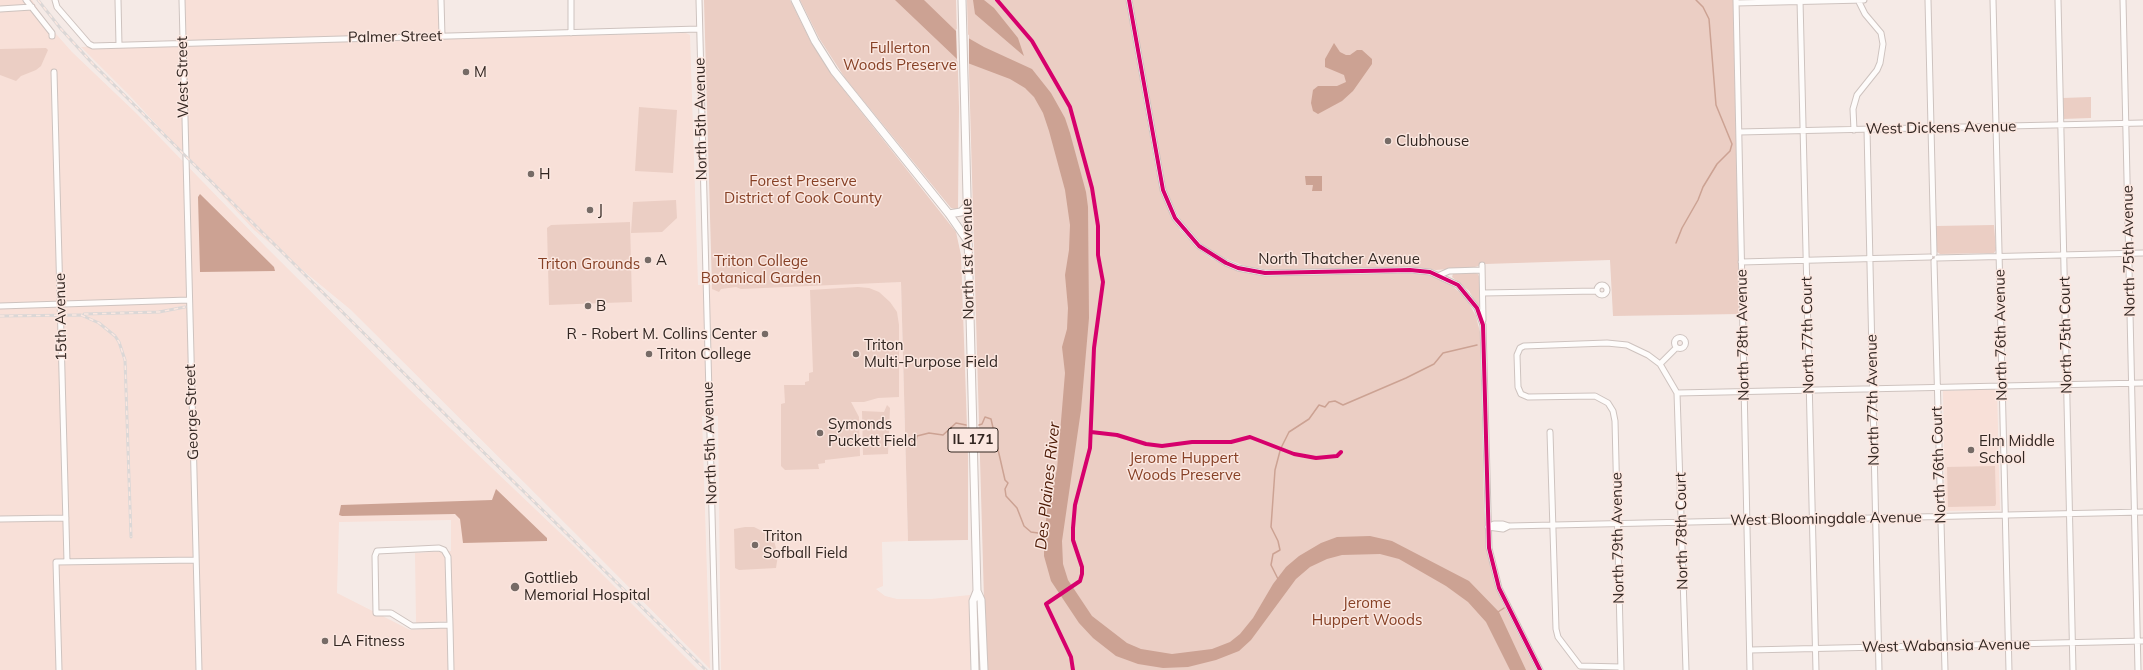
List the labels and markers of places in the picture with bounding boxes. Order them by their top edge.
place label: M [474,63,487,81]
marker: M [461,67,471,77]
place label: Clubhouse [1396,132,1469,150]
marker: Clubhouse [1383,136,1393,146]
place label: H [539,165,550,183]
marker: H [526,169,536,179]
place label: J [598,201,603,219]
marker: J [585,205,595,215]
place label: A [656,251,667,269]
marker: A [643,255,653,265]
place label: B [596,297,606,315]
marker: B [583,301,593,311]
place label: R - Robert M. Collins Center [567,325,757,343]
marker: R - Robert M. Collins Center [760,329,770,339]
place label: Triton Multi-Purpose Field [864,336,998,371]
place label: Triton College [657,345,751,363]
marker: Triton College [644,349,654,359]
marker: Triton Multi-Purpose Field [851,349,861,359]
place label: Symonds Puckett Field [828,415,916,450]
marker: Symonds Puckett Field [815,428,825,438]
place label: Elm Middle School [1979,432,2055,467]
marker: Elm Middle School [1966,445,1976,455]
place label: Triton Sofball Field [763,527,848,562]
marker: Triton Sofball Field [750,540,760,550]
place label: Gottlieb Memorial Hospital [524,569,650,604]
marker: Gottlieb Memorial Hospital [509,581,521,593]
place label: LA Fitness [333,632,405,650]
marker: LA Fitness [320,636,330,646]

